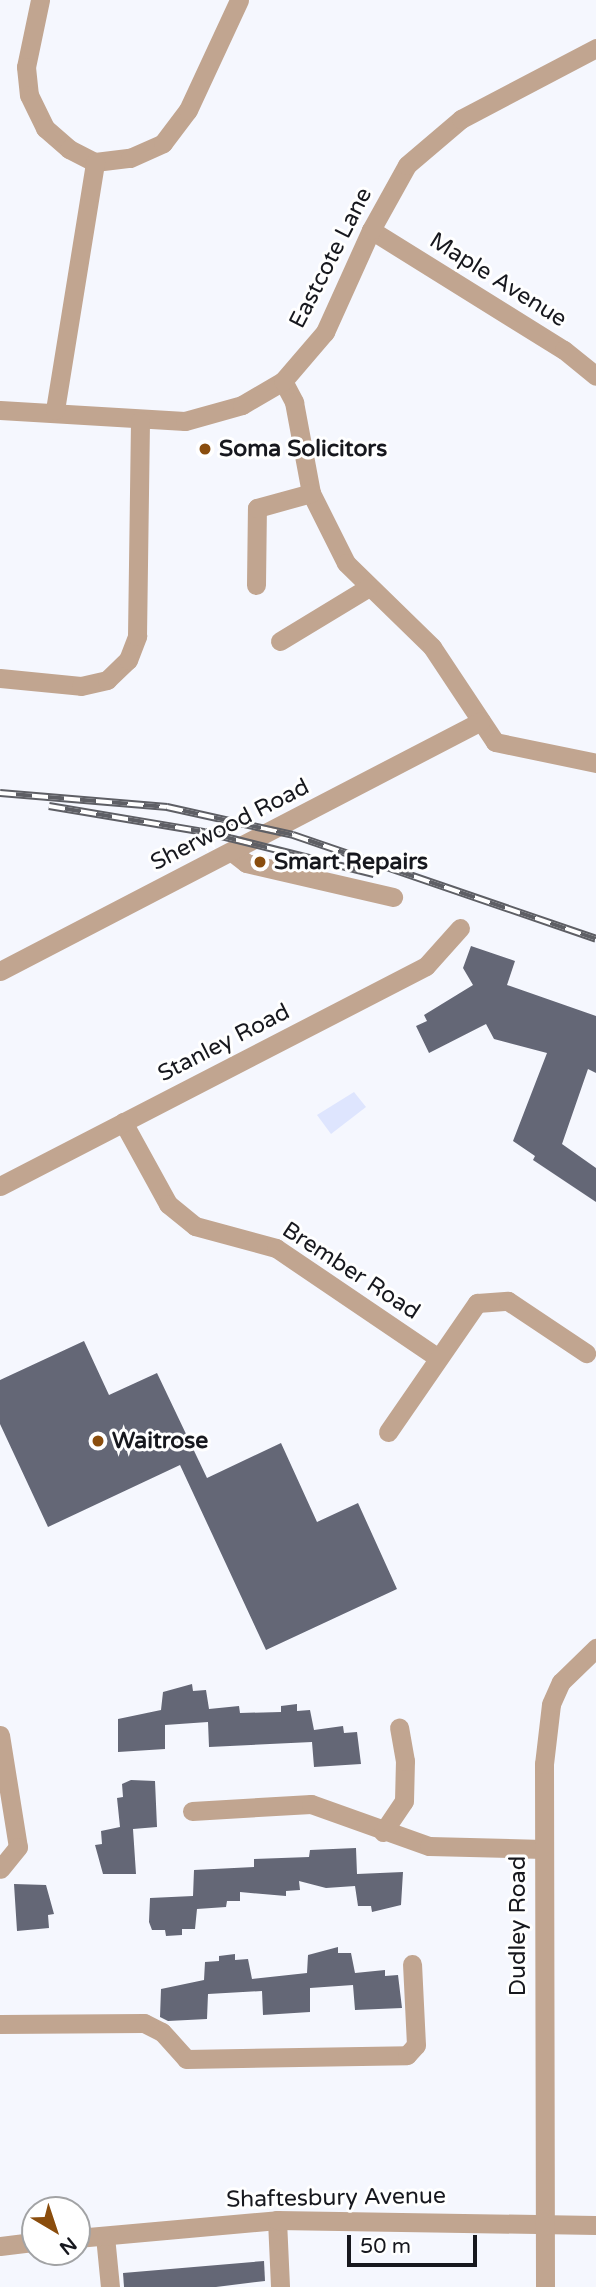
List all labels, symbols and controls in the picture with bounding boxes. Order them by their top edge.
street label: Eastcote Lane [284,183,378,333]
street label: Maple Avenue [424,227,572,333]
place label: Soma Solicitors [219,435,387,463]
marker: Soma Solicitors [197,441,213,457]
street label: Sherwood Road [146,773,314,877]
place label: Smart Repairs [274,848,428,876]
marker: Smart Repairs [252,854,268,870]
street label: Stanley Road [154,998,294,1088]
street label: Brember Road [277,1216,425,1326]
place label: Waitrose [112,1427,208,1455]
marker: Waitrose [90,1433,106,1449]
street label: Dudley Road [504,1856,532,1996]
street label: Shaftesbury Avenue [226,2182,446,2214]
north arrow [21,2196,91,2266]
scale bar [351,2220,480,2264]
text: N [55,2232,81,2259]
text: 50 m [360,2234,411,2259]

